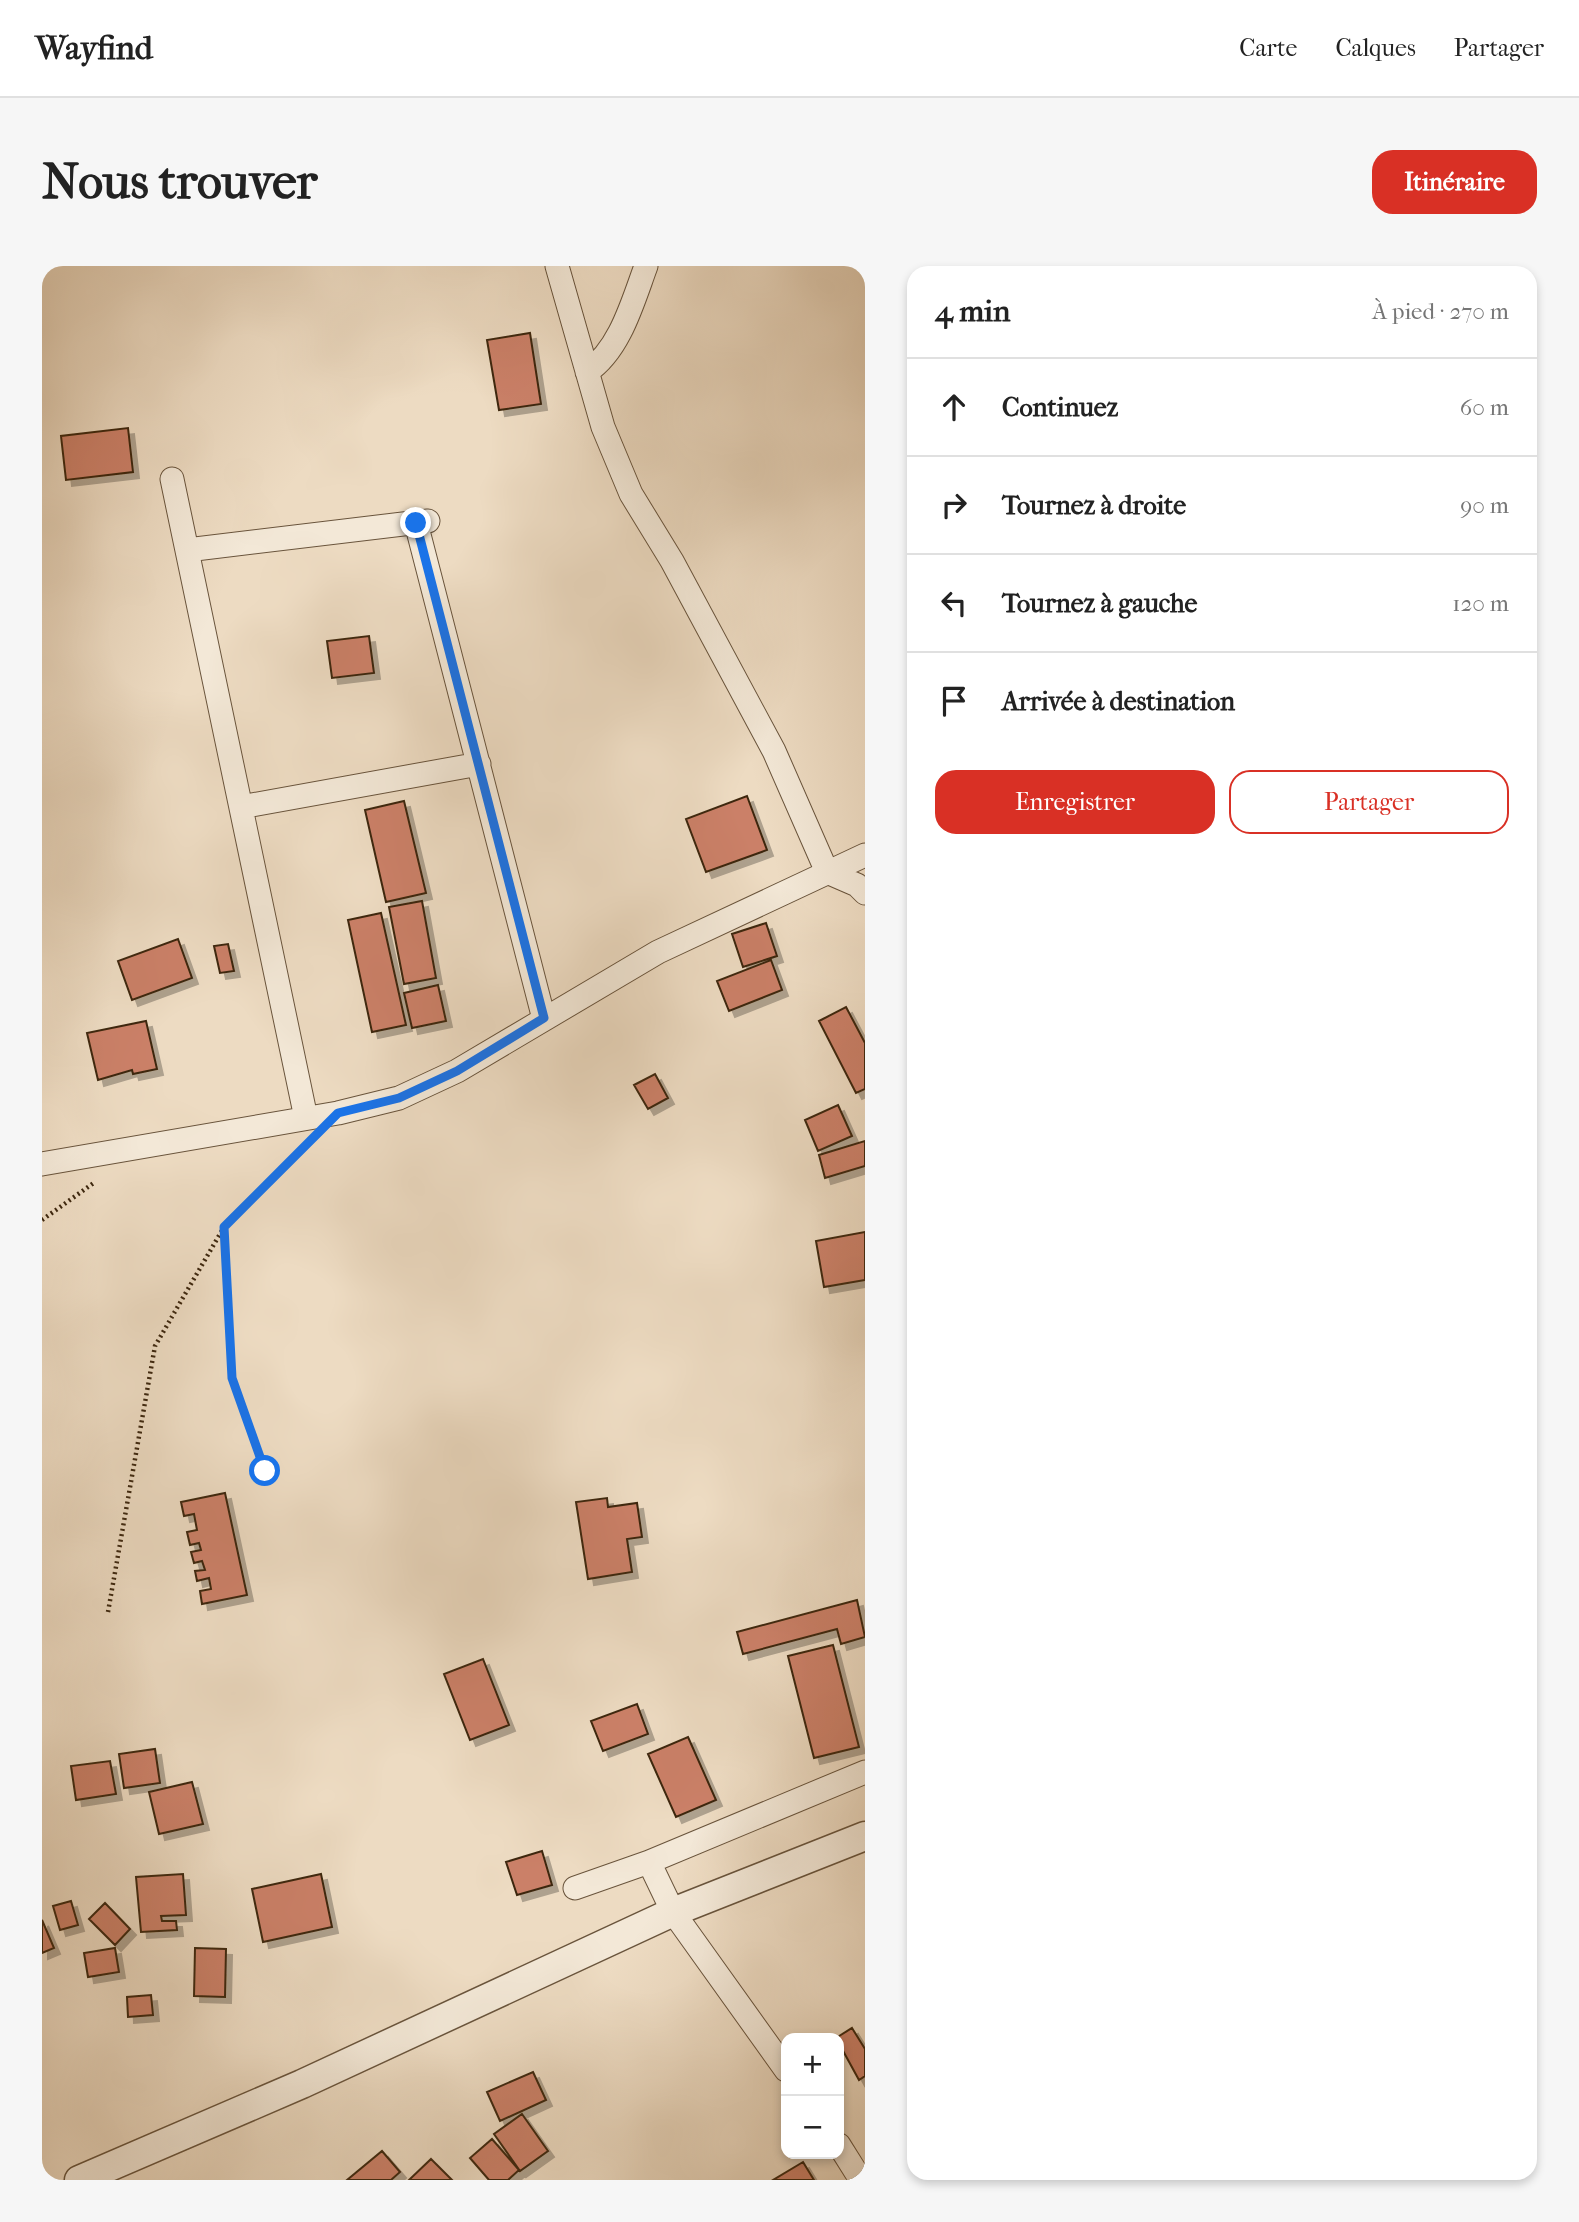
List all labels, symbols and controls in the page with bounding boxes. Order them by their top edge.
text: Wayfind [35,29,153,68]
text: Carte [1239,34,1297,62]
text: Calques [1335,34,1416,62]
text: Partager [1454,34,1544,62]
button: Itinéraire [1372,150,1537,214]
text: Nous trouver [42,153,317,211]
text: 4 min [935,294,1010,329]
text: À pied · 270 m [1372,298,1509,325]
icon: ahead [935,388,973,426]
text: Continuez [1002,392,1118,423]
text: 60 m [1460,394,1509,421]
icon: right [935,486,973,524]
text: Tournez à droite [1002,490,1186,521]
text: 90 m [1460,492,1509,519]
route end [400,507,431,538]
icon: left [935,584,973,622]
text: Tournez à gauche [1002,588,1197,619]
text: 120 m [1452,590,1509,617]
icon: arrive [935,682,973,720]
text: Arrivée à destination [1002,686,1235,717]
button: Enregistrer [935,770,1215,834]
button: Partager [1229,770,1509,834]
route start [249,1455,280,1486]
map controls [781,2033,844,2159]
button: + [781,2033,844,2096]
button: − [781,2096,844,2159]

